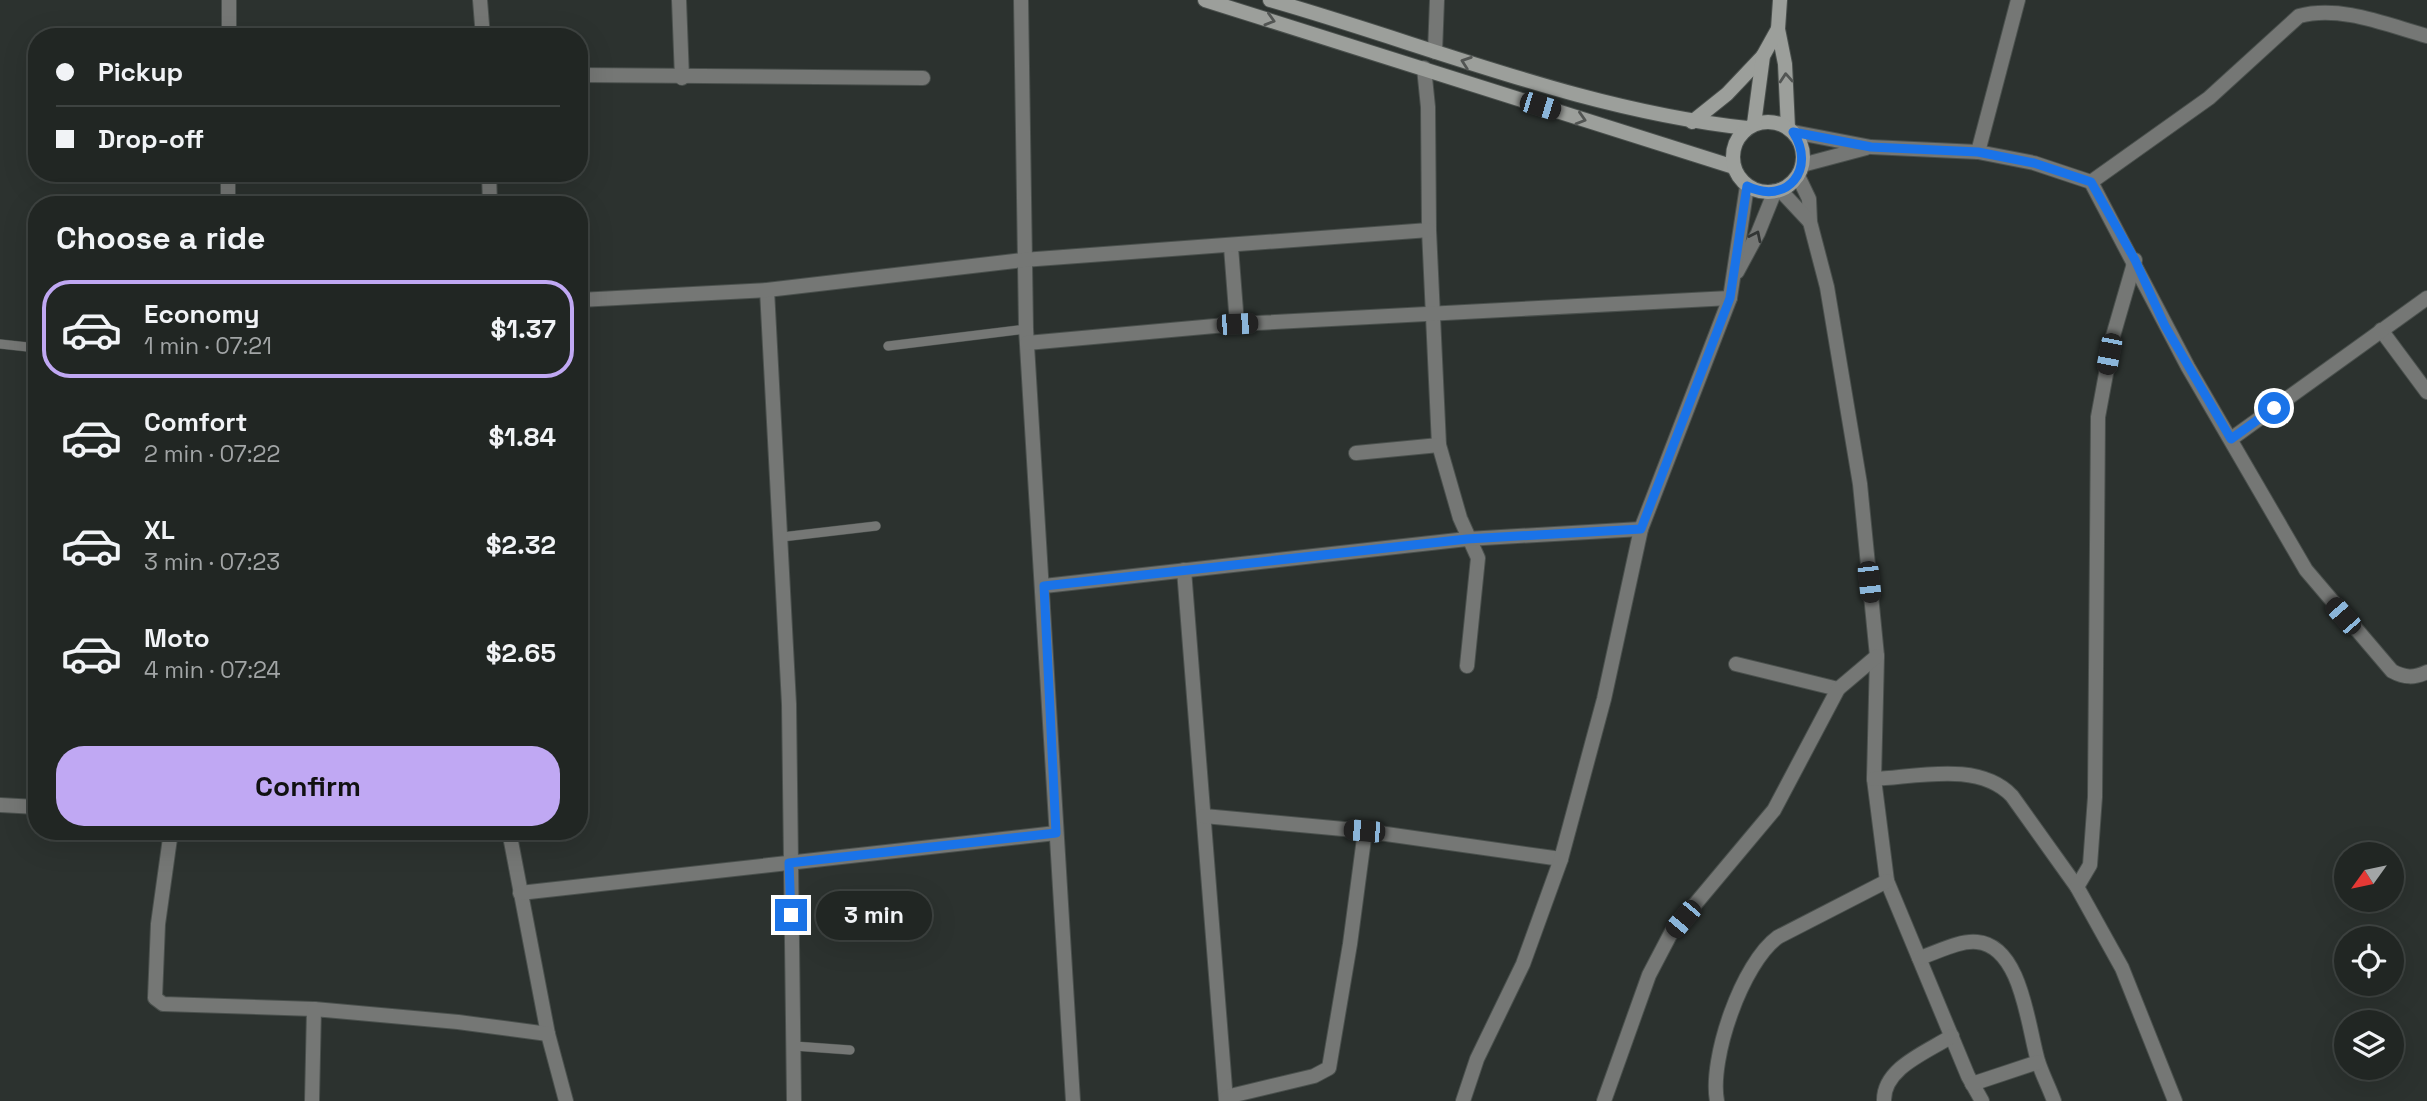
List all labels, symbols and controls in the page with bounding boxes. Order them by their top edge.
one-way arrow [1264,12,1276,27]
text: Pickup [98,55,183,89]
one-way arrow [1461,56,1473,70]
one-way arrow [1779,72,1794,83]
car [1517,90,1564,122]
one-way arrow [1574,111,1586,125]
text: Drop-off [98,122,204,156]
text: Choose a ride [56,218,266,258]
one-way arrow [1748,231,1762,243]
text: Economy [144,297,260,331]
icon: car [60,298,123,361]
text: $1.37 [491,312,556,346]
car [1216,312,1259,336]
text: 1 min · 07:21 [144,331,272,361]
car [2095,331,2124,377]
route start [2258,392,2290,424]
text: Comfort [144,405,247,439]
icon: car [60,406,123,469]
text: $1.84 [489,420,556,454]
text: 2 min · 07:22 [144,439,280,469]
text: XL [144,513,175,547]
icon: car [60,514,123,577]
text: $2.32 [486,528,556,562]
text: 3 min · 07:23 [144,547,280,577]
car [1857,560,1882,604]
car [2322,593,2365,639]
text: Moto [144,621,210,655]
icon: car [60,622,123,685]
text: $2.65 [486,636,556,670]
text: 4 min · 07:24 [144,655,281,685]
button: Confirm [56,746,560,826]
car [1343,819,1386,843]
north arrow [2334,842,2404,912]
map controls [2334,842,2404,1080]
callout: 3 min [816,890,931,940]
car [1662,896,1705,942]
route end [775,899,807,931]
text: 3 min [844,900,904,930]
button: locate [2334,926,2404,996]
button: layers [2334,1010,2404,1080]

